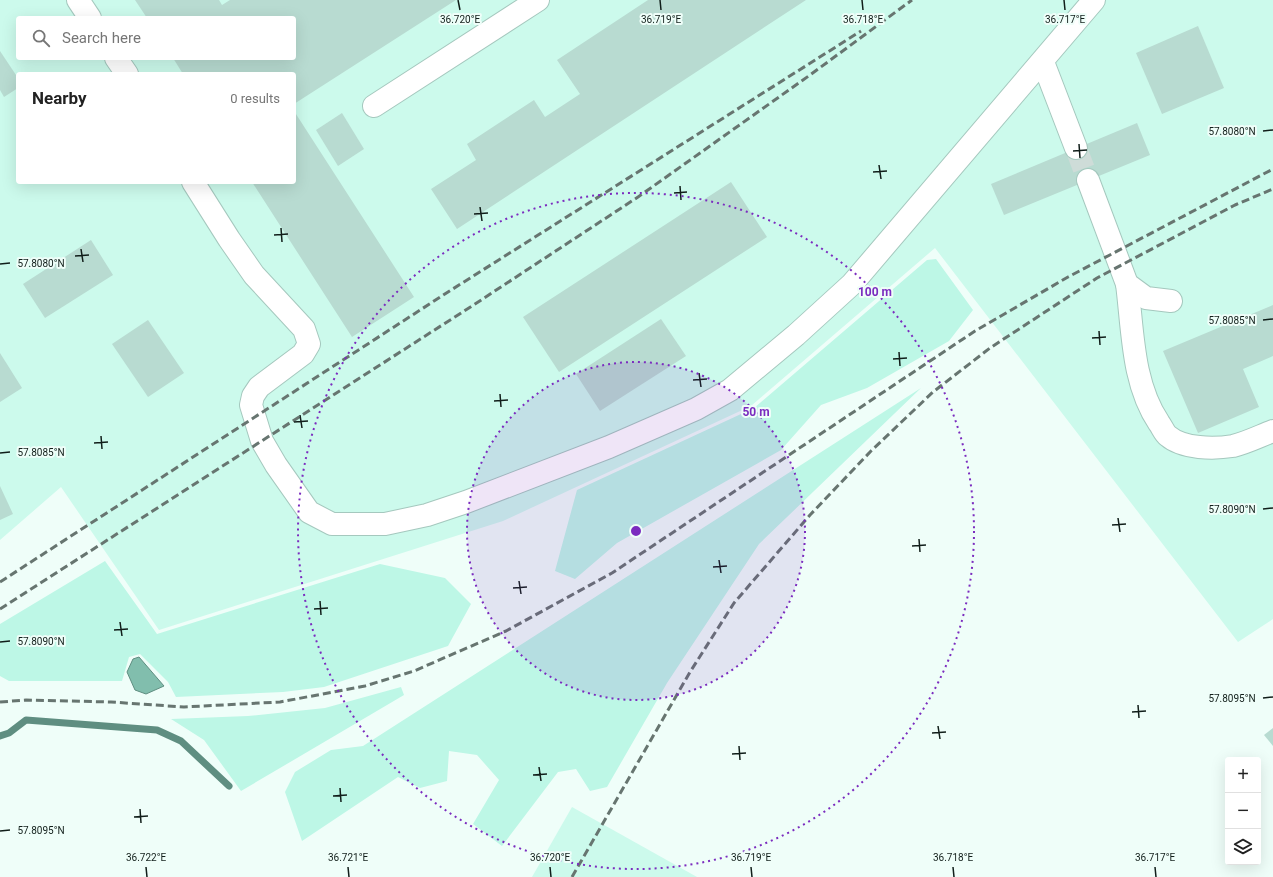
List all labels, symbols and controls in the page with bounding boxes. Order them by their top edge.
text: 36.720°E [440,14,480,25]
text: 36.719°E [641,14,681,25]
text: 36.718°E [843,14,883,25]
text: 36.717°E [1045,14,1085,25]
search box [16,16,296,60]
icon: search [30,27,52,49]
text: Search here [62,29,141,47]
text: Nearby [32,88,87,108]
text: 0 results [230,91,280,106]
text: 57.8080°N [1208,126,1256,137]
text: 57.8080°N [17,258,65,269]
text: 100 m [858,285,892,299]
text: 57.8085°N [1208,315,1256,326]
text: 50 m [742,405,770,419]
text: 57.8085°N [17,447,65,458]
text: 57.8090°N [1208,504,1256,515]
centre of rings [629,524,643,538]
text: 57.8090°N [17,636,65,647]
text: 57.8095°N [1208,693,1256,704]
map controls [1225,757,1261,865]
button: + [1225,757,1261,793]
button: − [1225,793,1261,829]
text: 57.8095°N [17,825,65,836]
button: layers [1225,829,1261,865]
text: 36.722°E [126,852,166,863]
text: 36.721°E [328,852,368,863]
text: 36.720°E [530,852,570,863]
text: 36.719°E [731,852,771,863]
text: 36.718°E [933,852,973,863]
text: 36.717°E [1135,852,1175,863]

